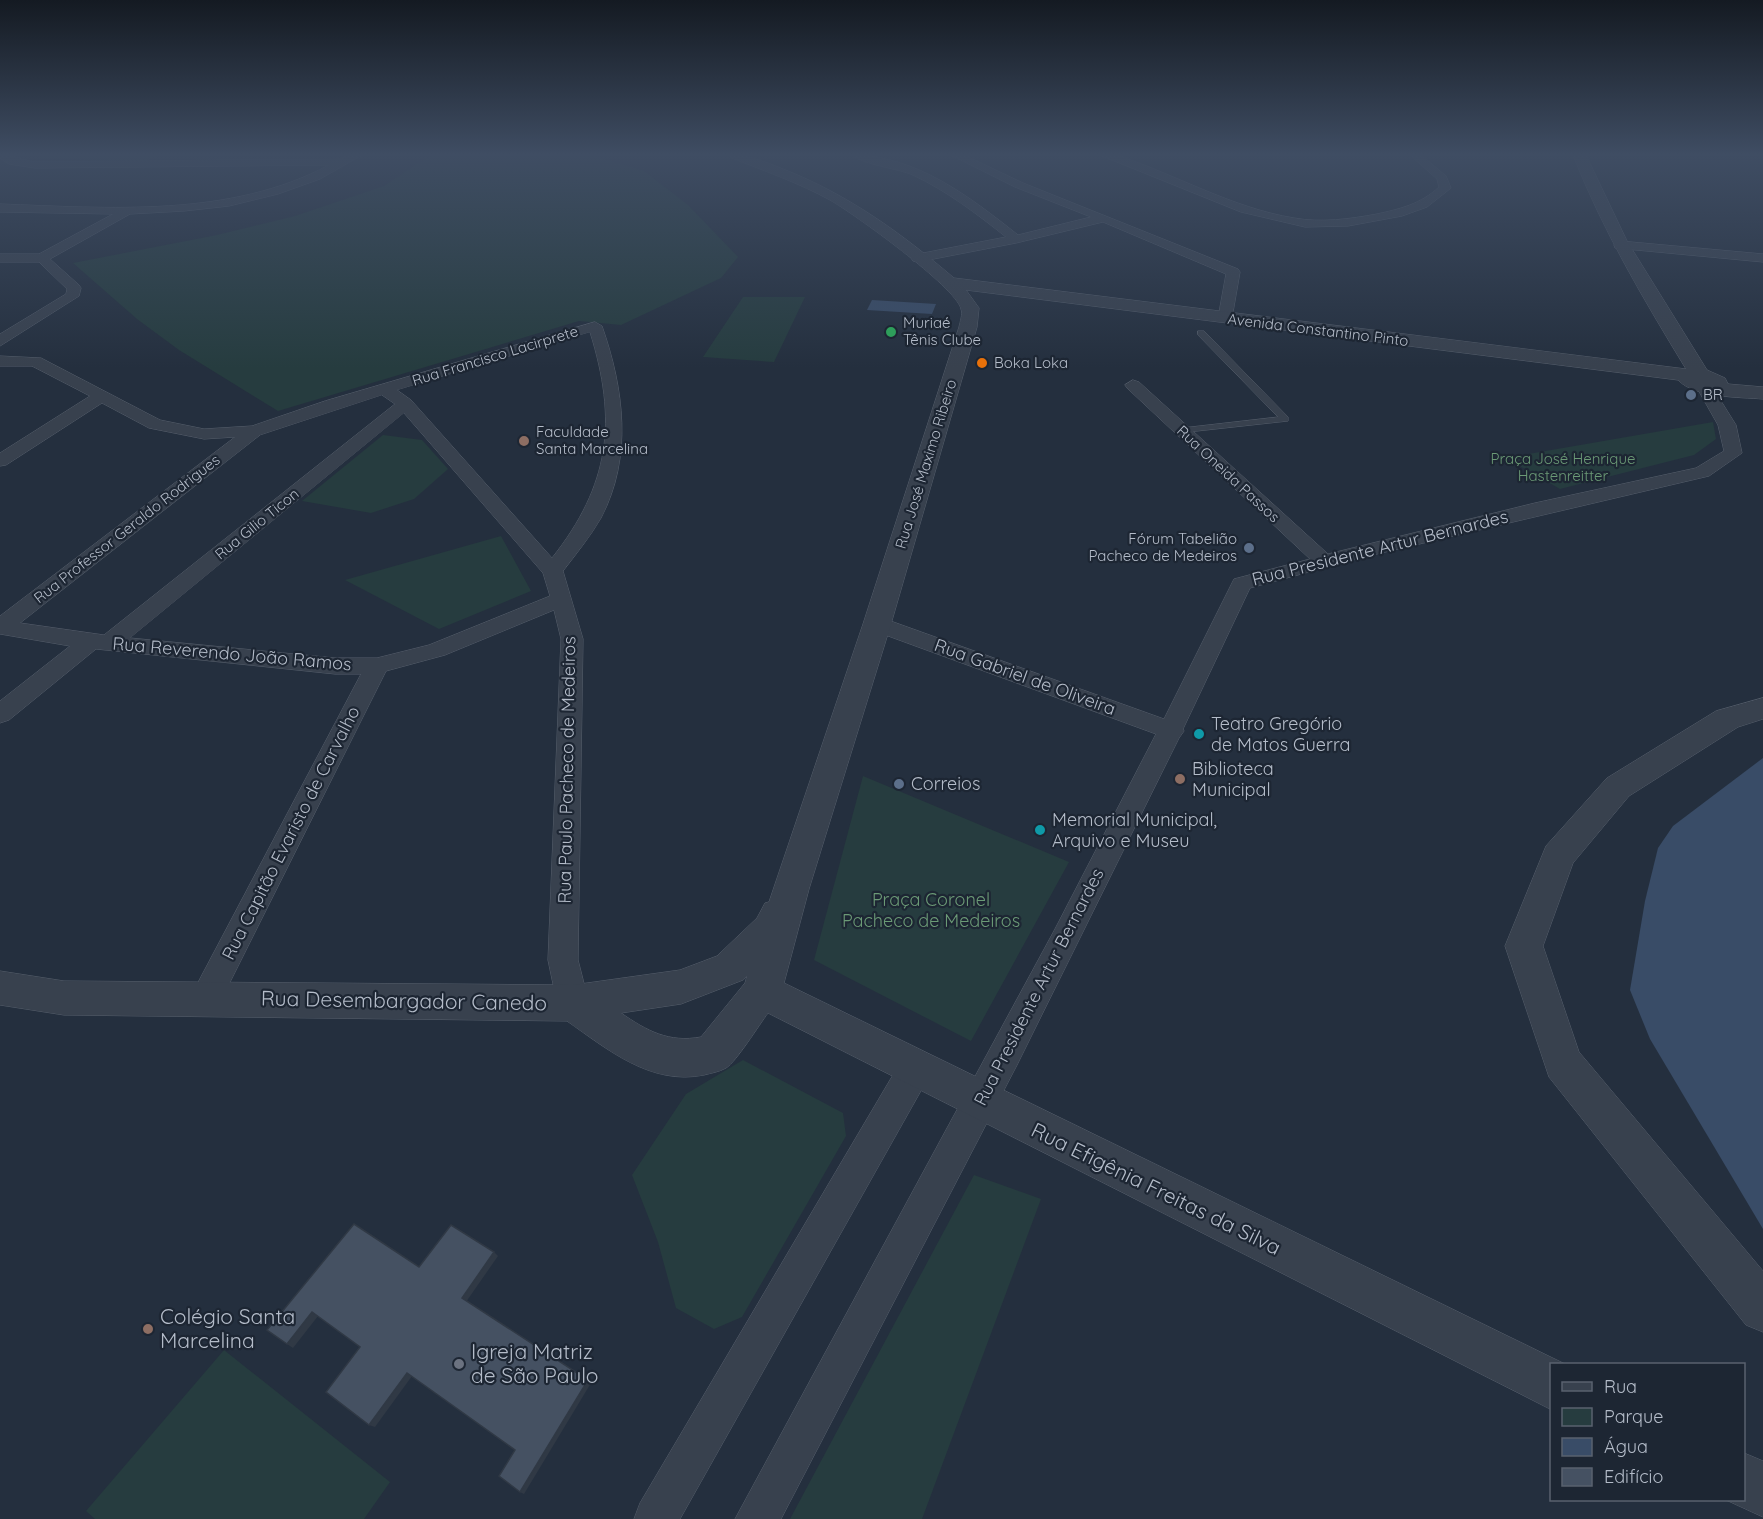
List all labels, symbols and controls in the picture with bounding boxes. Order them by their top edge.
street label: Avenida Constantino Pinto [1226,309,1410,350]
place label: Muriaé Tênis Clube [903,313,981,349]
street label: Rua Francisco Lacirprete [410,321,580,390]
marker: Muriaé Tênis Clube [884,325,898,339]
place label: Boka Loka [994,353,1068,372]
marker: Boka Loka [975,356,989,370]
street label: Rua José Maximo Ribeiro [891,377,960,551]
place label: BR [1703,385,1723,404]
marker: BR [1684,388,1698,402]
street label: Rua Oneida Passos [1173,421,1284,526]
place label: Faculdade Santa Marcelina [536,422,648,458]
marker: Faculdade Santa Marcelina [517,434,531,448]
park label: Praça José Henrique Hastenreitter [1491,449,1635,485]
street label: Rua Professor Geraldo Rodrigues [30,450,224,607]
street label: Rua Gilio Ticon [211,484,303,563]
street label: Rua Presidente Artur Bernardes [1249,505,1510,591]
place label: Fórum Tabelião Pacheco de Medeiros [1088,529,1237,565]
marker: Fórum Tabelião Pacheco de Medeiros [1242,541,1256,555]
street label: Rua Reverendo João Ramos [111,632,353,675]
street label: Rua Gabriel de Oliveira [931,633,1119,720]
street label: Rua Paulo Pacheco de Medeiros [553,636,580,904]
street label: Rua Capitão Evaristo de Carvalho [216,702,365,963]
place label: Teatro Gregório de Matos Guerra [1211,712,1351,756]
marker: Teatro Gregório de Matos Guerra [1192,727,1206,741]
place label: Biblioteca Municipal [1192,757,1274,801]
place label: Correios [911,772,980,795]
marker: Biblioteca Municipal [1173,772,1187,786]
marker: Correios [892,777,906,791]
place label: Memorial Municipal, Arquivo e Museu [1052,808,1217,852]
marker: Memorial Municipal, Arquivo e Museu [1033,823,1047,837]
street label: Rua Presidente Artur Bernardes [969,864,1109,1109]
park label: Praça Coronel Pacheco de Medeiros [842,888,1020,932]
street label: Rua Desembargador Canedo [261,985,547,1015]
street label: Rua Efigênia Freitas da Silva [1027,1116,1286,1260]
place label: Colégio Santa Marcelina [160,1303,295,1353]
marker: Colégio Santa Marcelina [141,1322,155,1336]
place label: Igreja Matriz de São Paulo [471,1338,598,1388]
marker: Igreja Matriz de São Paulo [452,1357,466,1371]
legend [1550,1363,1745,1501]
text: Rua [1604,1375,1637,1398]
text: Parque [1604,1405,1663,1428]
text: Água [1604,1435,1648,1458]
text: Edifício [1604,1465,1663,1488]

